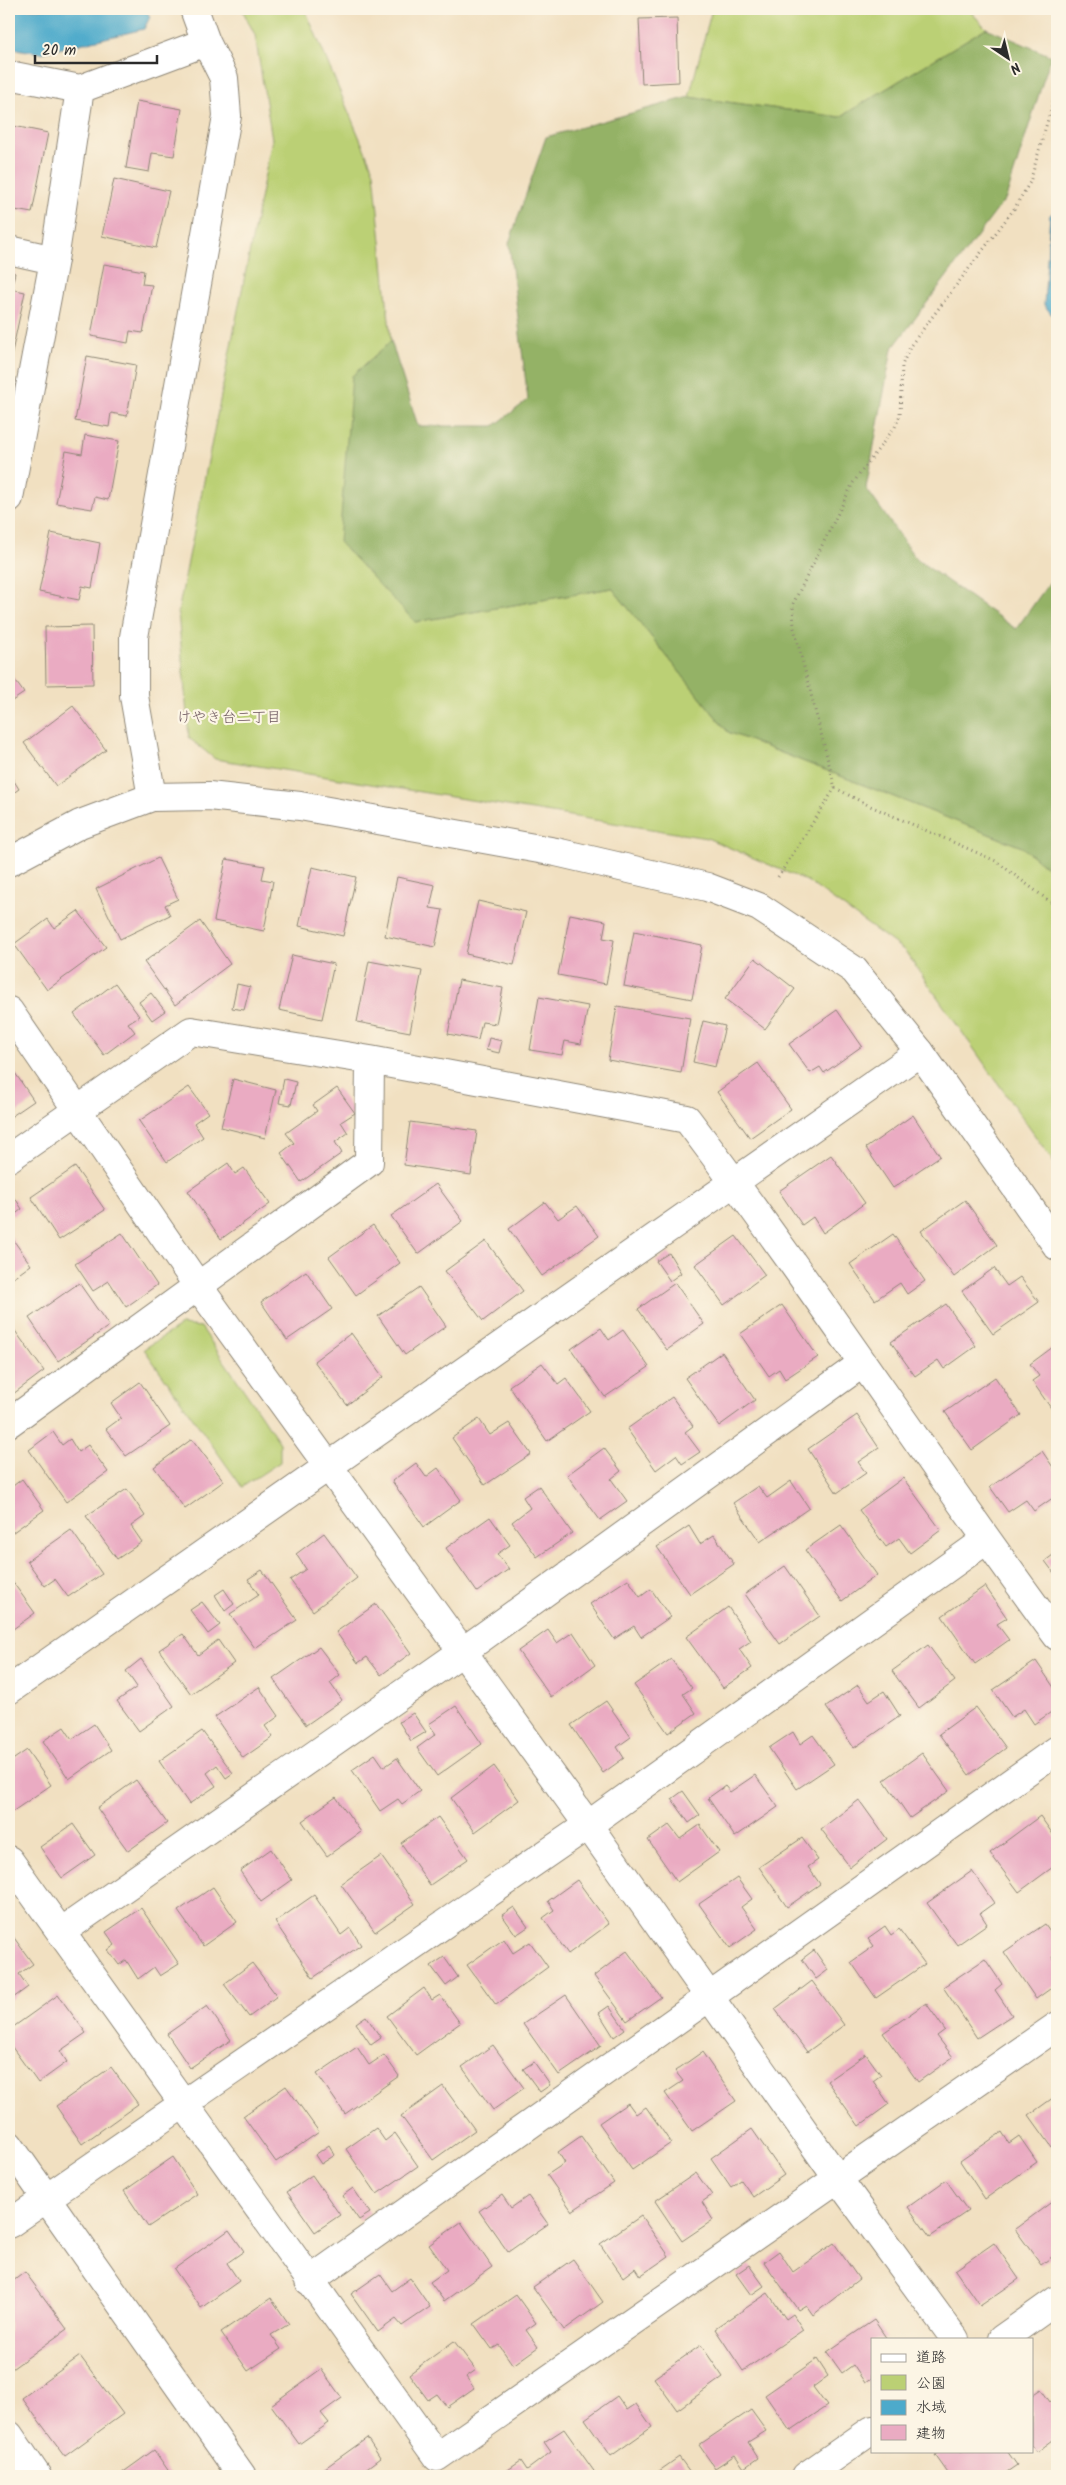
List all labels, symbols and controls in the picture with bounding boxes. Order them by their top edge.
scale bar [35,32,158,64]
north arrow [984,32,1034,82]
text: 20 m [42,39,76,63]
text: N [1005,56,1025,79]
district label: けやき台二丁目 [176,706,282,730]
legend [871,2338,1034,2452]
text: 道路 [916,2346,946,2370]
text: 公園 [916,2372,946,2396]
text: 水域 [916,2396,946,2420]
text: 建物 [916,2422,946,2446]

